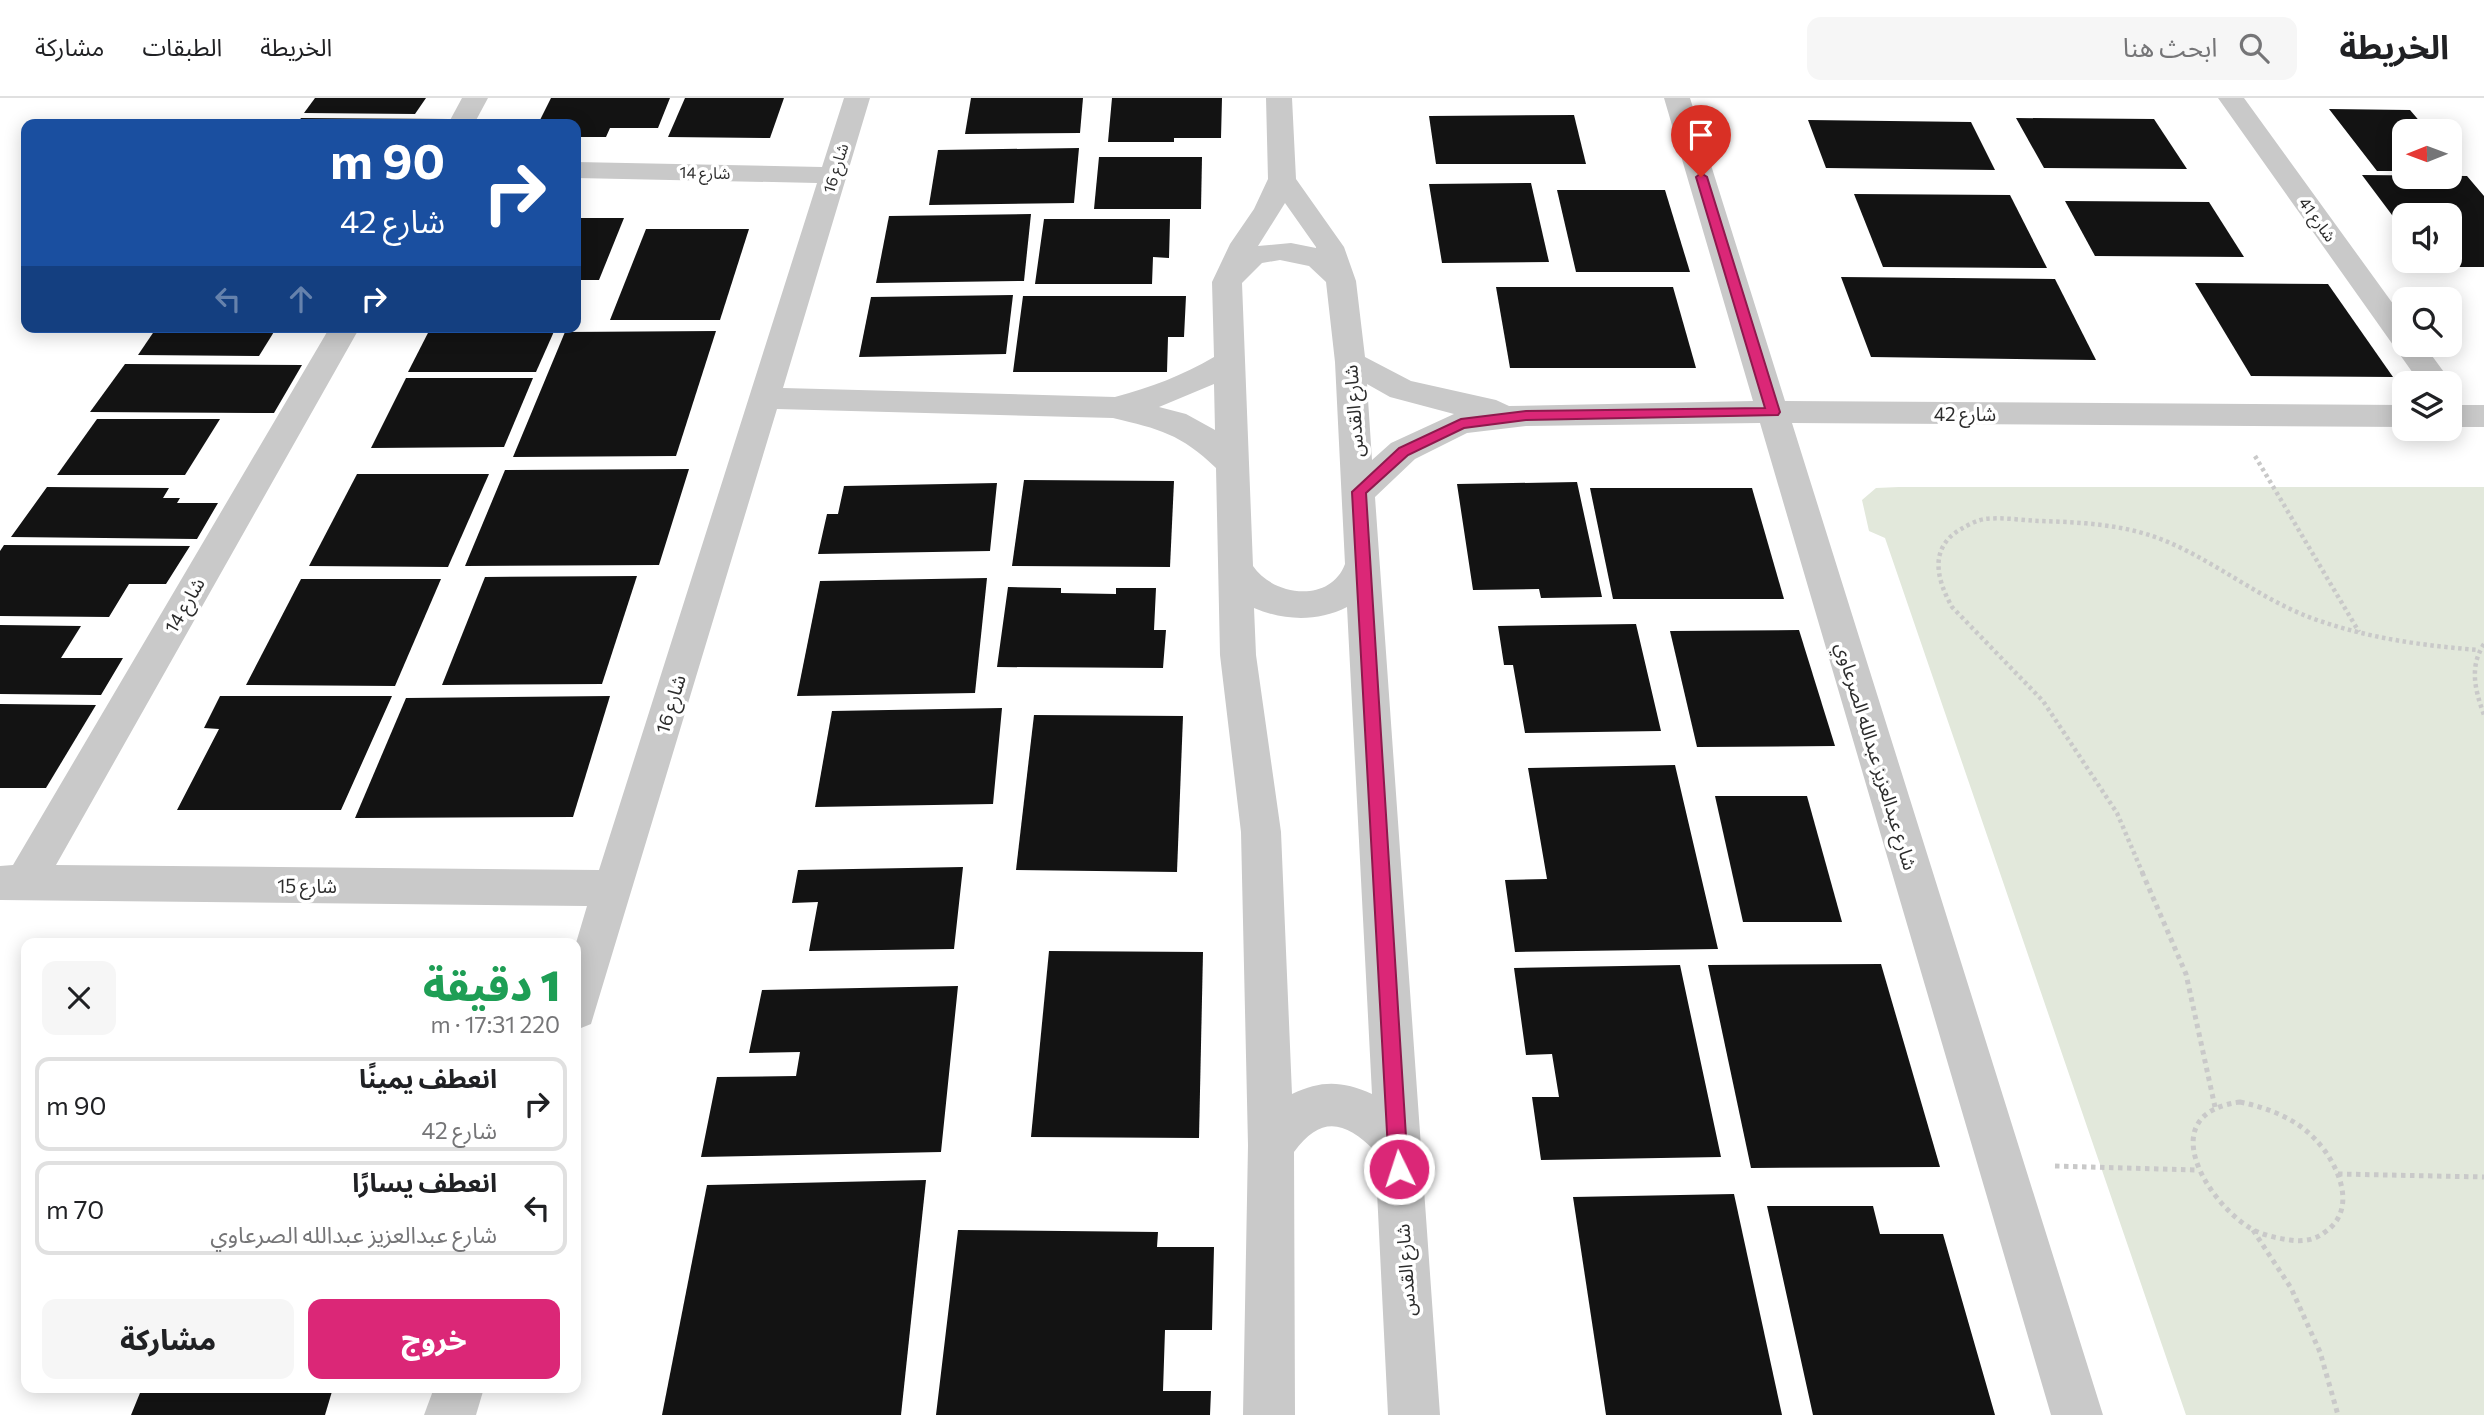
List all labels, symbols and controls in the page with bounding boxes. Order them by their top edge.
search box [1807,17,2297,80]
text: الخريطة [2339,25,2449,66]
icon: search [2235,29,2273,67]
text: ابحث هنا [2123,31,2217,62]
text: مشاركة [35,32,104,61]
text: الطبقات [142,32,222,61]
text: الخريطة [260,32,332,61]
pin [1671,105,1731,177]
icon: arrive [1682,116,1720,154]
north arrow [2392,119,2462,189]
map controls [2392,119,2462,441]
text: 90 m [330,129,445,189]
street label: شارع 16 [818,141,855,196]
icon: right [469,147,560,238]
street label: شارع 14 [679,162,731,186]
street label: شارع 41 [2292,193,2340,247]
text: شارع 42 [340,200,445,240]
button: sound [2392,203,2462,273]
icon: left [209,280,247,318]
icon: ahead [282,280,320,318]
icon: right [355,280,393,318]
button: search [2392,287,2462,357]
street label: شارع القدس [1338,364,1371,458]
button: layers [2392,371,2462,441]
street label: شارع 42 [1934,402,1996,428]
street label: شارع 14 [159,573,212,638]
street label: شارع عبدالعزيز عبدالله الصرعاوي [1827,639,1923,874]
street label: شارع 16 [650,672,693,737]
street label: شارع 15 [277,874,337,900]
text: 1 دقيقة [423,958,560,1010]
button: close [42,961,116,1035]
text: 220 m · 17:31 [430,1010,560,1038]
text: انعطف يمينًا [359,1062,497,1093]
icon: right [518,1085,556,1123]
text: 90 m [46,1089,106,1120]
text: شارع 42 [422,1116,497,1144]
position arrow [1362,1132,1436,1206]
text: انعطف يسارًا [352,1166,497,1197]
icon: left [518,1189,556,1227]
text: 70 m [46,1193,104,1224]
text: شارع عبدالعزيز عبدالله الصرعاوي [210,1220,497,1248]
street label: شارع القدس [1390,1223,1423,1317]
button: مشاركة [42,1299,294,1379]
button: خروج [308,1299,560,1379]

